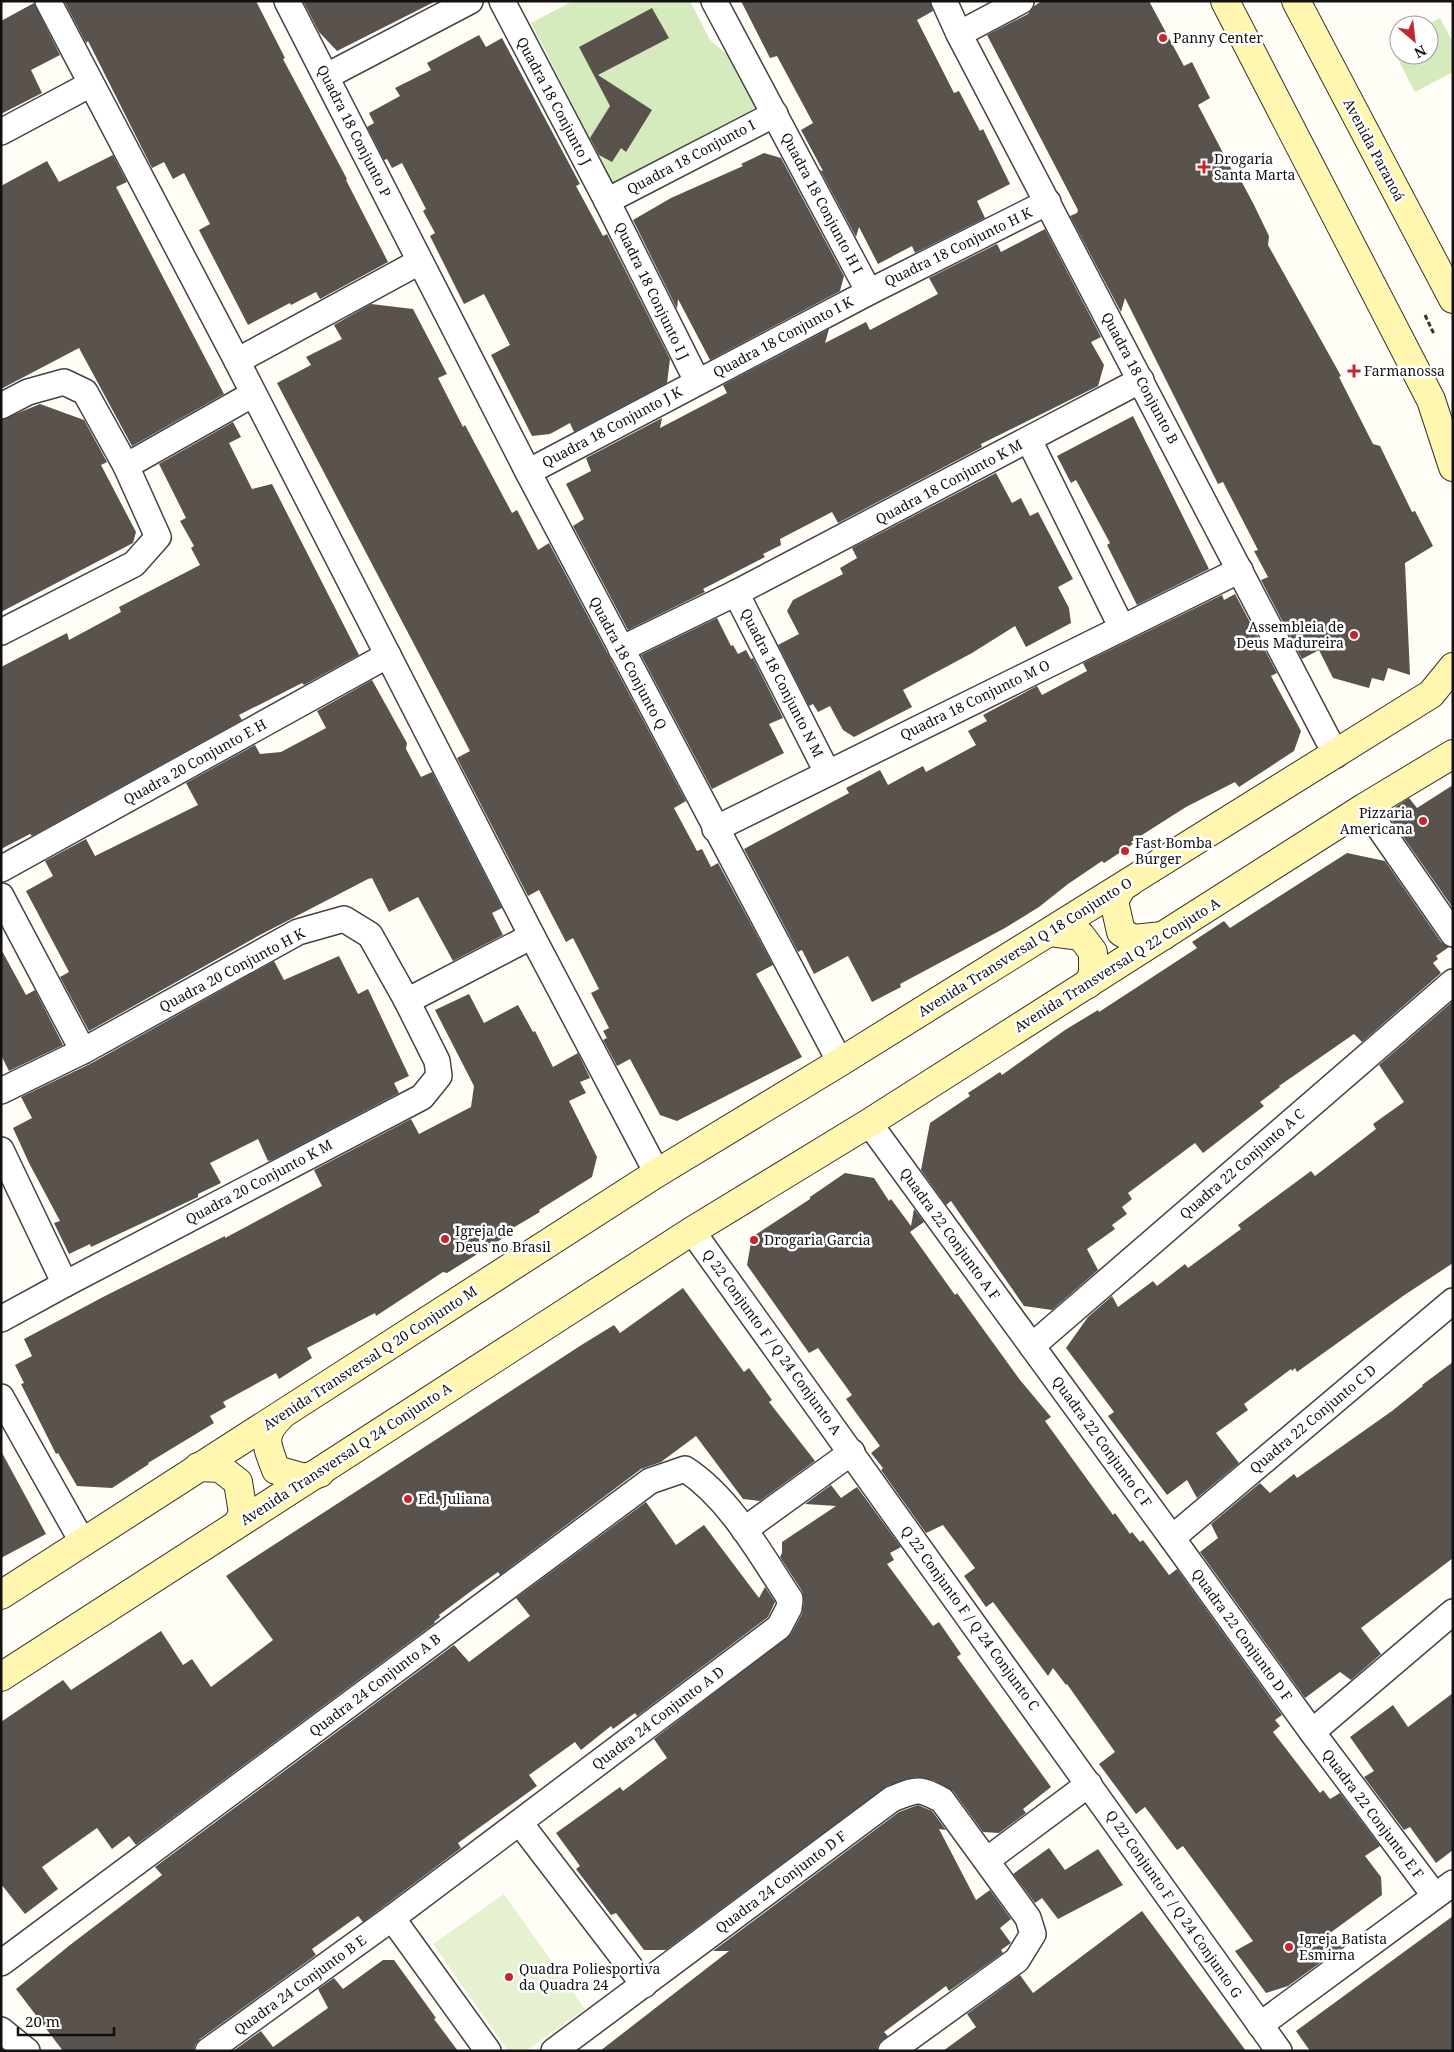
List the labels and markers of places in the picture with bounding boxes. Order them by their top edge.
place label: Panny Center [1173,28,1263,47]
marker: Panny Center [1157,32,1169,44]
place label: Drogaria Santa Marta [1214,149,1296,184]
marker: Drogaria Santa Marta [1198,161,1210,173]
place label: Farmanossa [1364,361,1445,380]
marker: Farmanossa [1348,365,1360,377]
place label: Assembleia de Deus Madureira [1236,617,1344,652]
marker: Assembleia de Deus Madureira [1348,629,1360,641]
place label: Pizzaria Americana [1340,803,1413,838]
marker: Pizzaria Americana [1417,815,1429,827]
place label: Fast Bomba Burger [1135,833,1213,868]
marker: Fast Bomba Burger [1119,845,1131,857]
place label: Igreja de Deus no Brasil [455,1221,551,1256]
place label: Drogaria Garcia [764,1230,871,1249]
marker: Igreja de Deus no Brasil [439,1233,451,1245]
marker: Drogaria Garcia [748,1234,760,1246]
place label: Ed. Juliana [418,1489,490,1508]
marker: Ed. Juliana [402,1493,414,1505]
place label: Igreja Batista Esmirna [1299,1929,1387,1964]
marker: Igreja Batista Esmirna [1283,1941,1295,1953]
place label: Quadra Poliesportiva da Quadra 24 [519,1959,661,1994]
marker: Quadra Poliesportiva da Quadra 24 [503,1971,515,1983]

